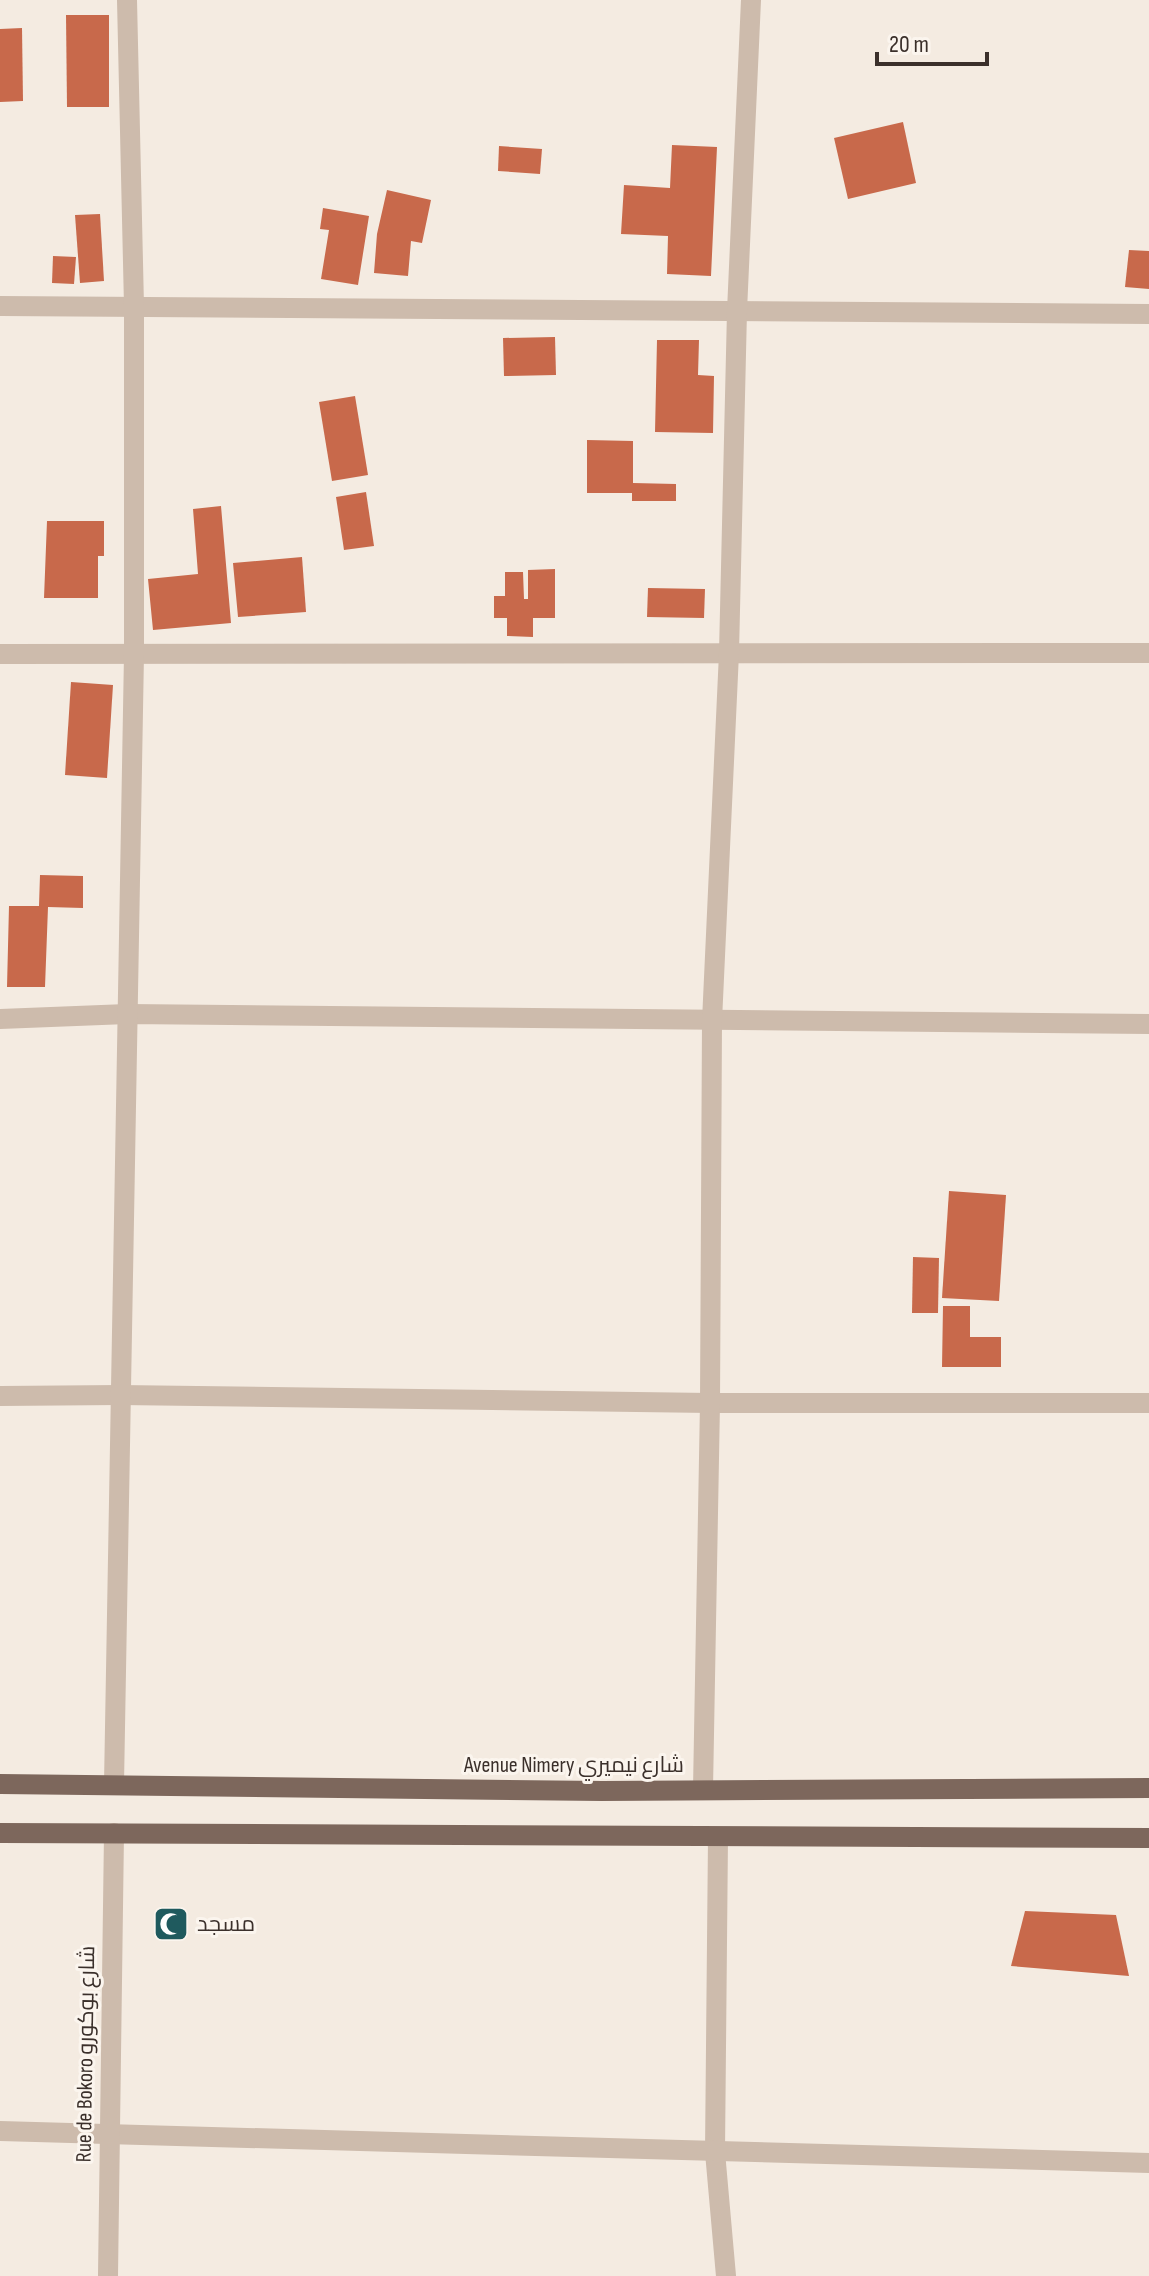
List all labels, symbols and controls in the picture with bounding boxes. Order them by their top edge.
scale bar [877,16,987,66]
text: 20 m [889,30,929,59]
street label: Avenue Nimery شارع نيميري [463,1752,684,1781]
mosque icon: مسجد [152,1905,190,1943]
place label: مسجد [197,1911,255,1938]
street label: Rue de Bokoro شارع بوكورو [71,1945,101,2163]

